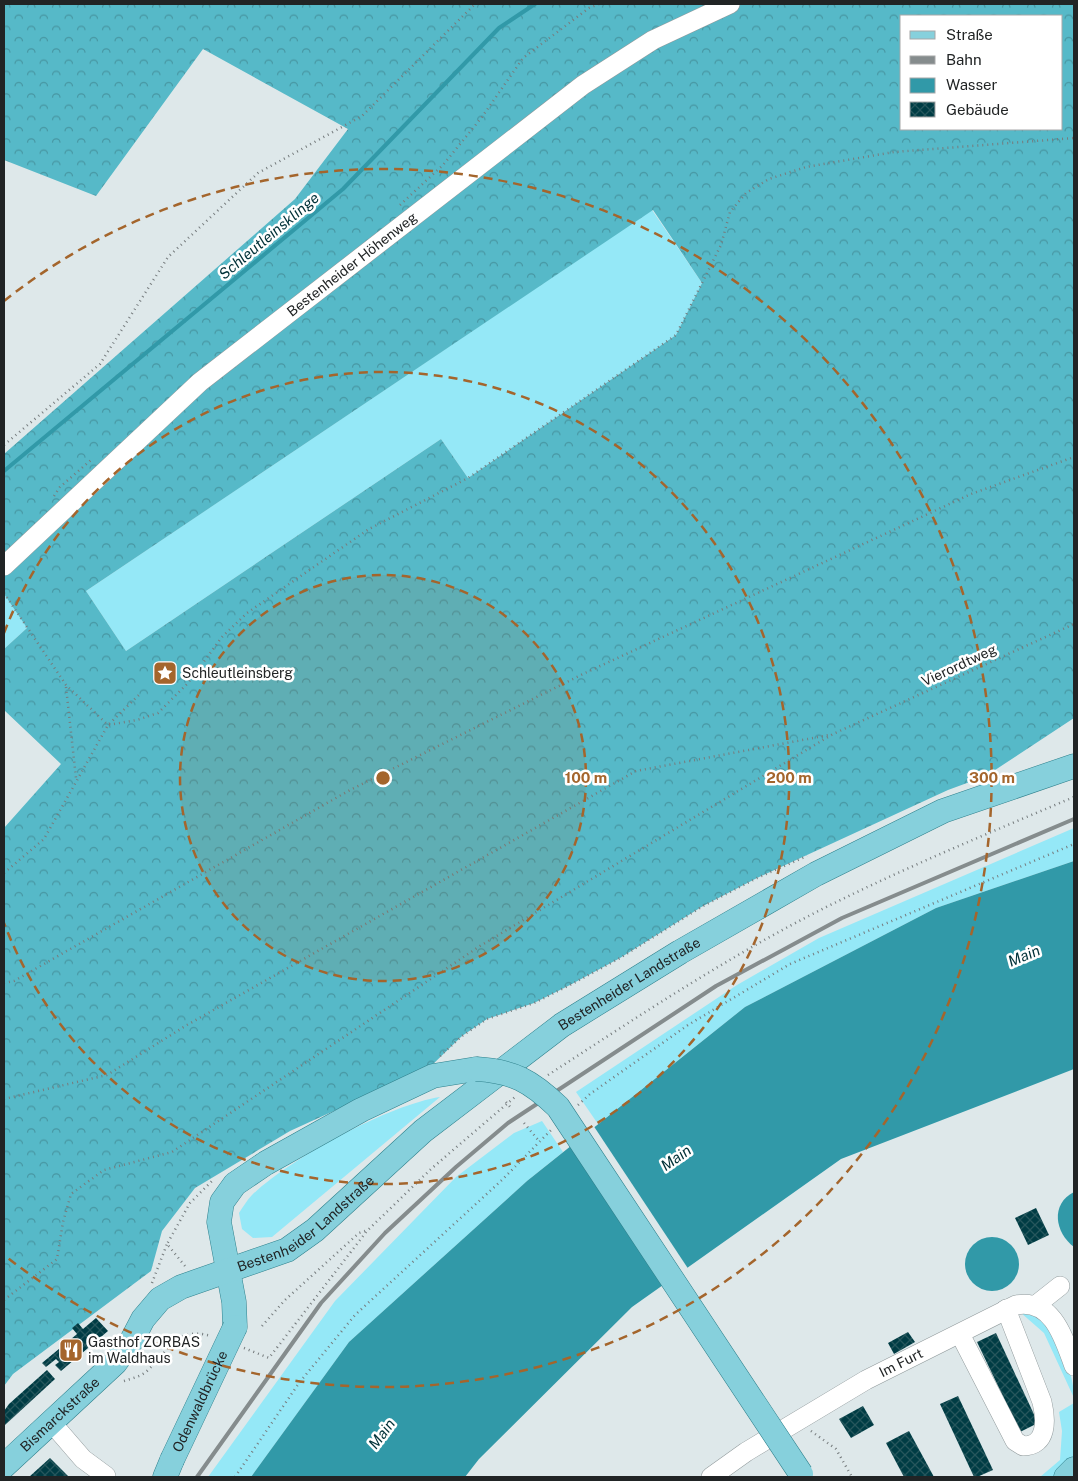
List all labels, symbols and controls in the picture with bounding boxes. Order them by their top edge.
legend [900,15,1063,130]
text: Straße [946,26,993,43]
text: Bahn [946,51,982,68]
text: Wasser [946,76,998,93]
text: Gebäude [946,101,1009,118]
water label: Schleutleinsklinge [215,189,322,282]
street label: Bestenheider Höhenweg [284,209,420,320]
street label: Vierordtweg [919,641,999,689]
place icon: Schleutleinsberg [152,660,178,686]
place label: Schleutleinsberg [182,665,293,681]
centre of rings [374,769,392,787]
text: 100 m [565,769,607,786]
text: 200 m [766,769,812,786]
text: 300 m [969,769,1015,786]
street label: Bestenheider Landstraße [555,934,703,1033]
water label: Main [1005,941,1042,970]
water label: Main [657,1141,694,1174]
street label: Bestenheider Landstraße [235,1172,377,1275]
place label: Gasthof ZORBAS im Waldhaus [88,1334,200,1366]
restaurant icon: Gasthof ZORBAS im Waldhaus [58,1337,84,1363]
street label: Im Furt [876,1345,925,1380]
street label: Odenwaldbrücke [169,1348,231,1454]
street label: Bismarckstraße [17,1374,103,1455]
water label: Main [365,1415,398,1452]

